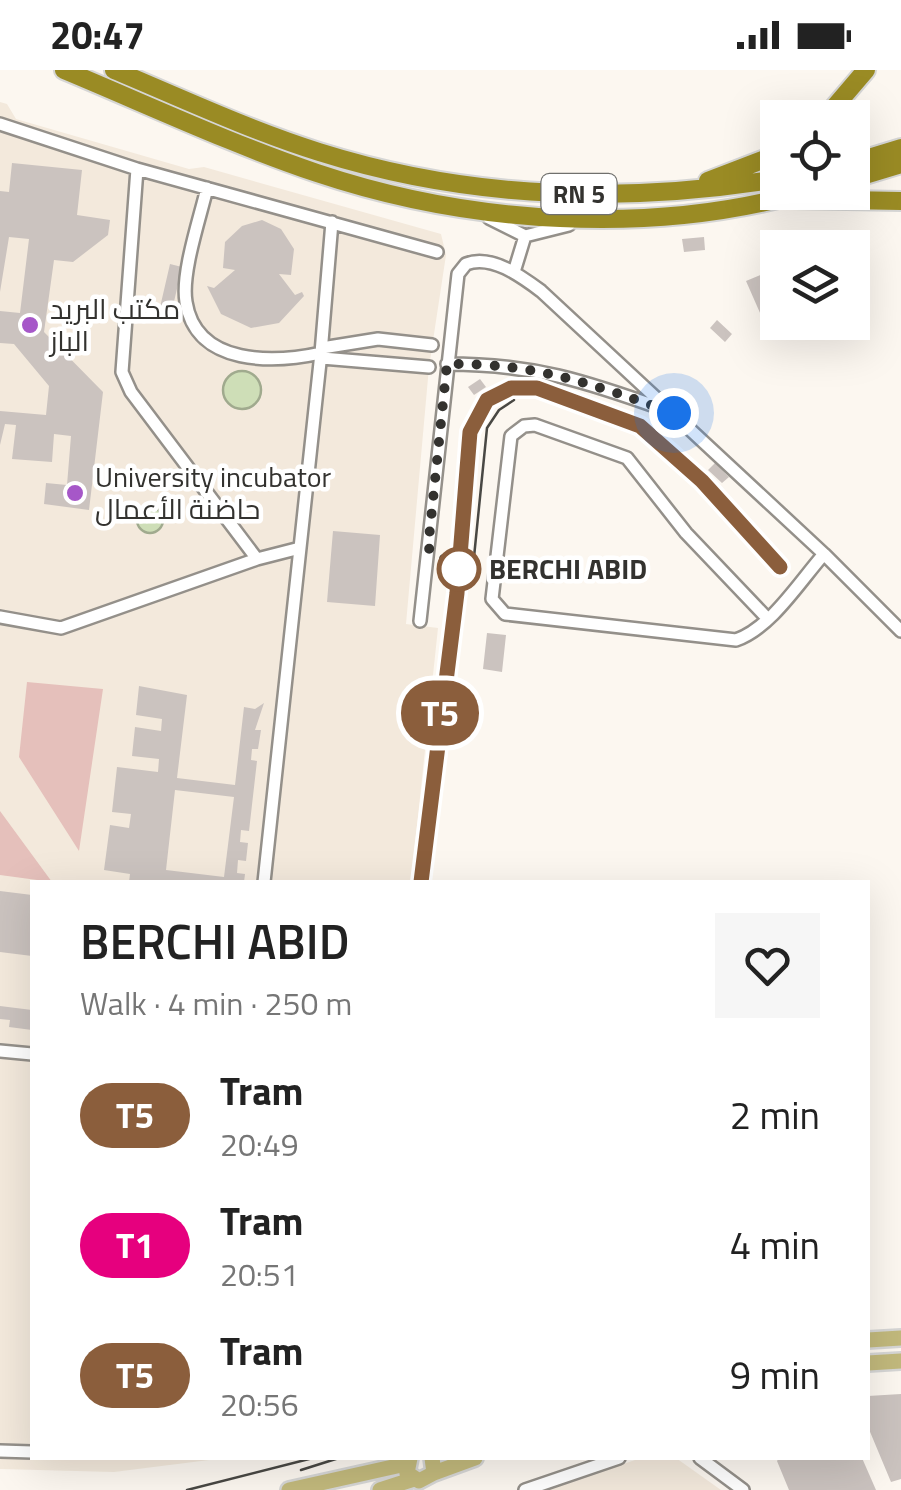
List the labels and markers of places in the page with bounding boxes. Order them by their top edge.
place label: مكتب البريد الباز [48,287,180,362]
marker: مكتب البريد الباز [19,314,41,336]
place label: University incubator حاضنة الأعمال [95,455,332,530]
marker: University incubator حاضنة الأعمال [64,482,86,504]
place label: BERCHI ABID [489,547,647,590]
marker: BERCHI ABID [438,548,480,590]

